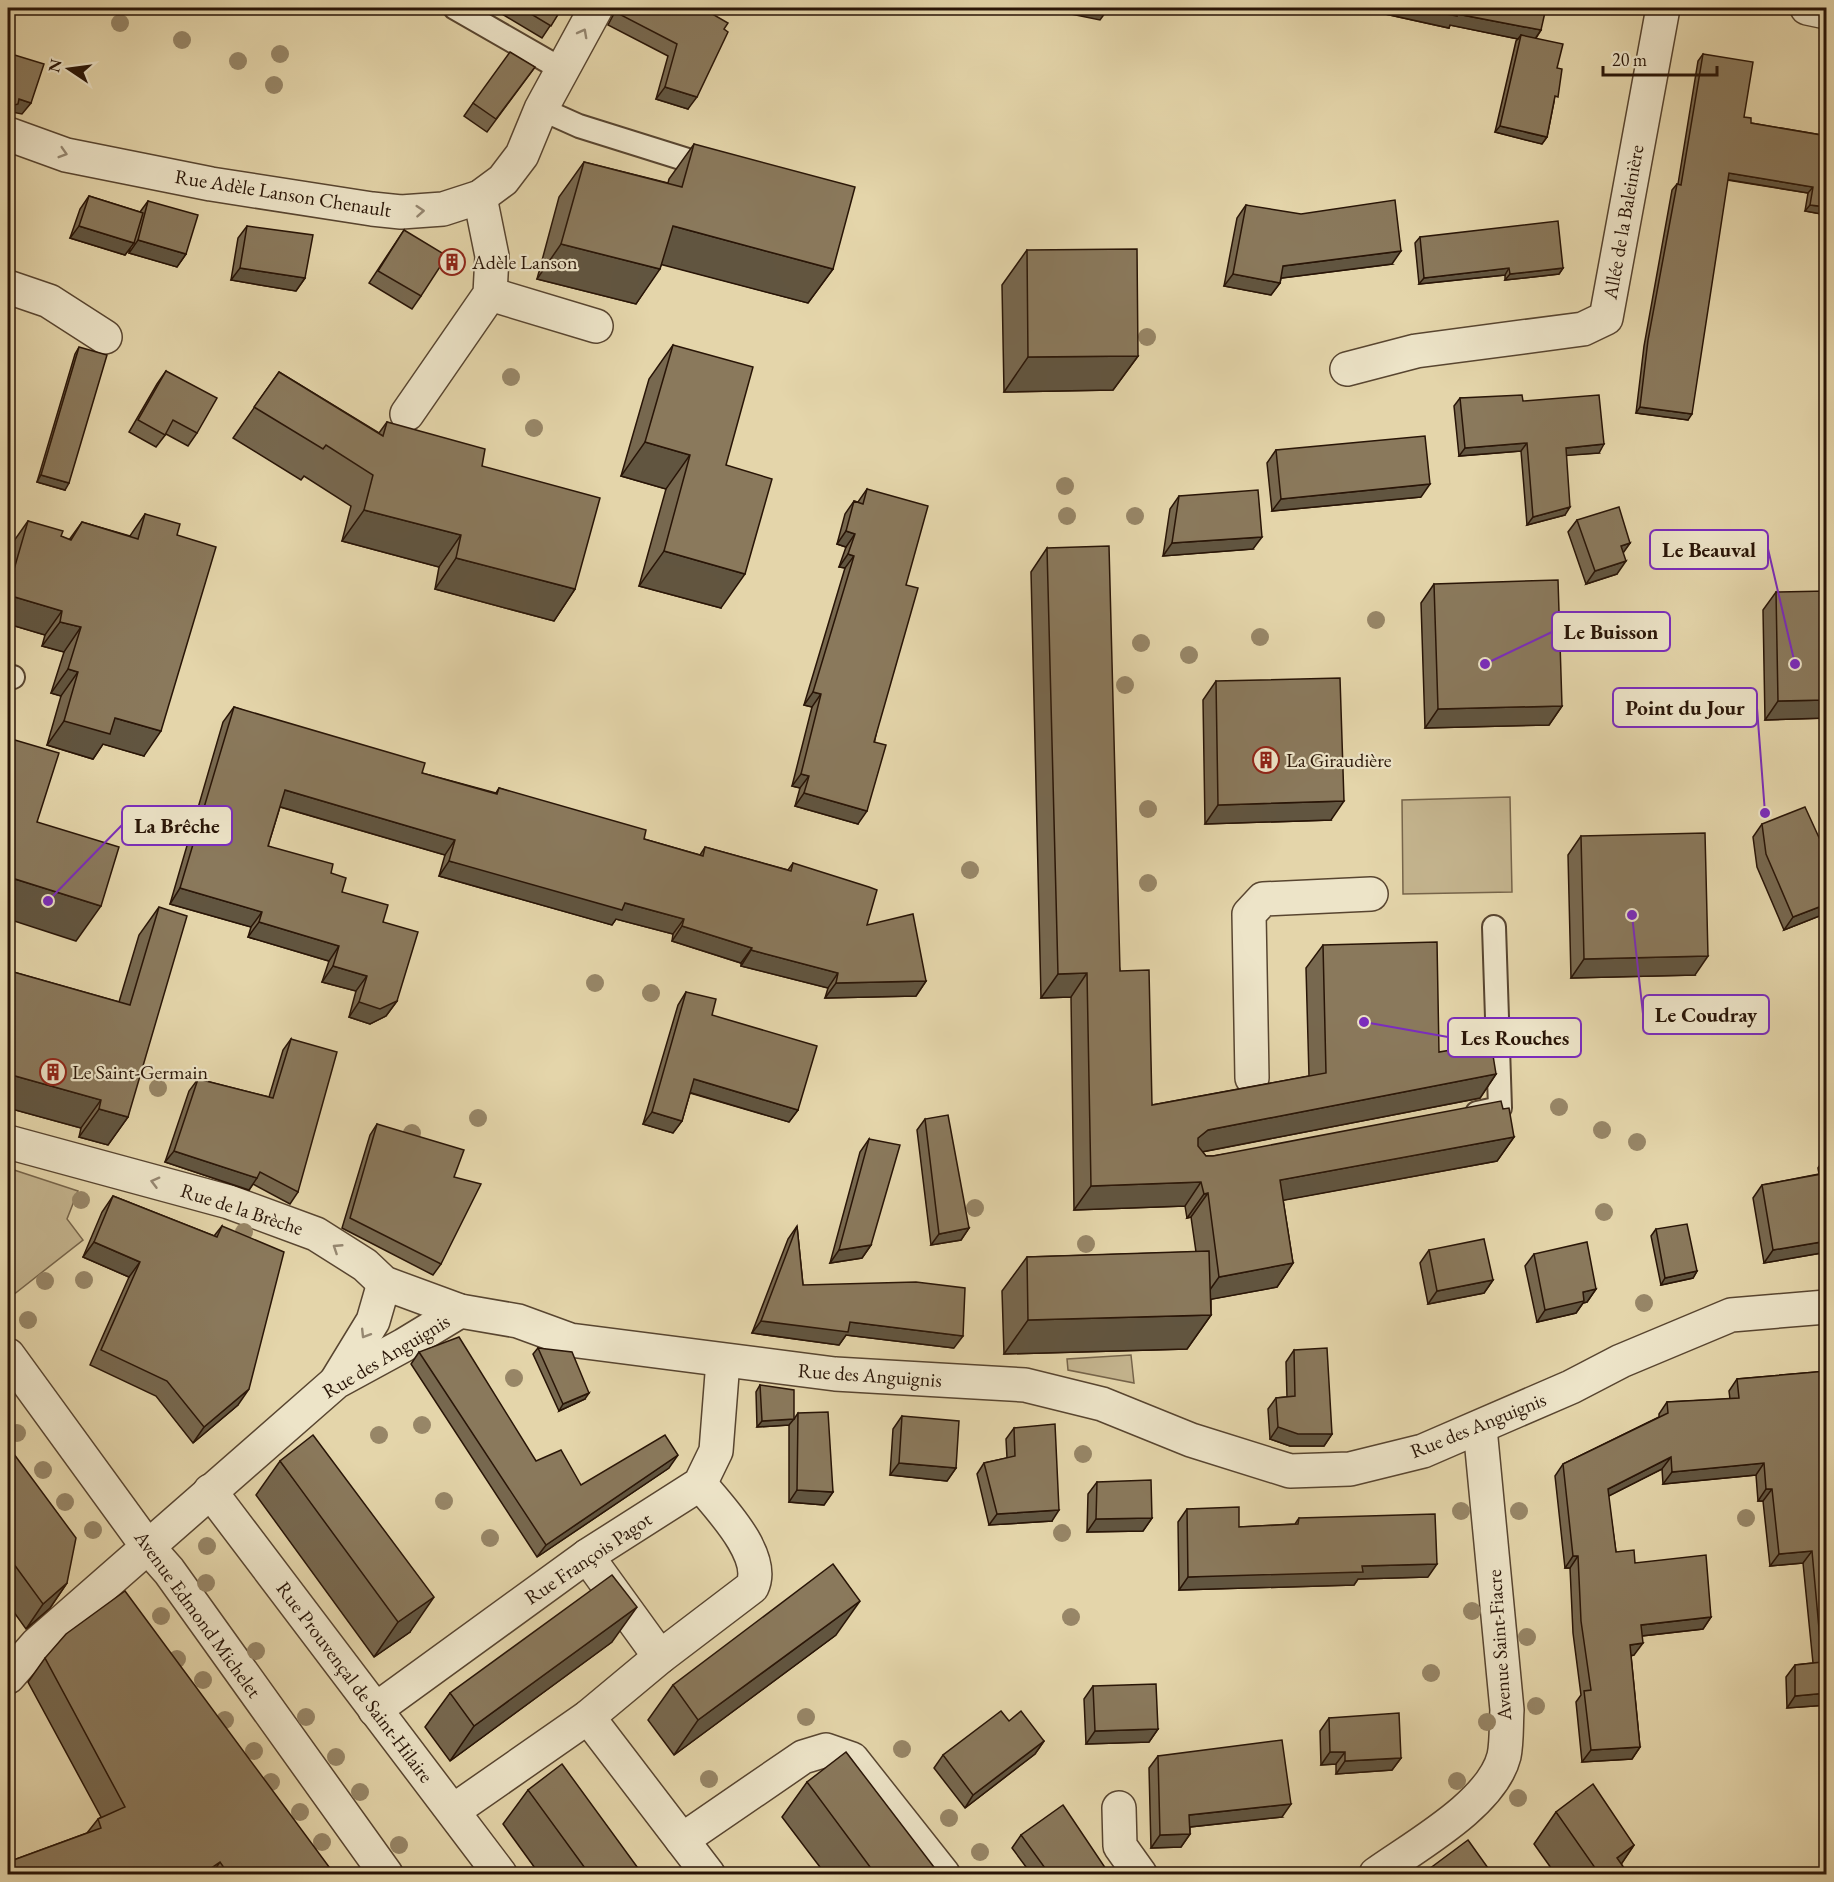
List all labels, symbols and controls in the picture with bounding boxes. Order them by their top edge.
one-way arrow [576,29,587,39]
north arrow [39,39,99,99]
scale bar [1603,39,1717,77]
text: 20 m [1612,48,1647,71]
text: N [43,57,67,74]
street label: Allée de la Baleinière [1596,142,1649,302]
one-way arrow [57,146,68,158]
street label: Rue Adèle Lanson Chenault [173,163,394,223]
one-way arrow [416,204,425,217]
building icon: Adèle Lanson [437,247,467,277]
place label: Adèle Lanson [471,249,578,275]
callout: Le Beauval [1650,530,1768,569]
text: Le Beauval [1662,536,1756,563]
callout: Le Buisson [1552,612,1670,651]
text: Le Buisson [1564,618,1659,645]
callout: Point du Jour [1613,688,1757,727]
text: Point du Jour [1625,694,1745,721]
building icon: La Giraudière [1251,745,1281,775]
place label: La Giraudière [1286,747,1392,773]
callout: La Brêche [122,806,232,845]
text: La Brêche [134,812,220,839]
callout: Le Coudray [1643,995,1769,1034]
text: Le Coudray [1655,1001,1758,1028]
callout: Les Rouches [1448,1018,1581,1057]
text: Les Rouches [1461,1024,1569,1051]
building icon: Le Saint-Germain [38,1057,68,1087]
place label: Le Saint-Germain [72,1059,208,1085]
one-way arrow [150,1177,161,1189]
street label: Rue de la Brèche [177,1177,307,1241]
one-way arrow [333,1244,344,1255]
street label: Rue des Anguignis [318,1308,454,1404]
one-way arrow [360,1328,372,1338]
street label: Rue des Anguignis [797,1357,943,1393]
street label: Rue des Anguignis [1406,1386,1550,1464]
street label: Rue François Pagot [519,1505,657,1610]
street label: Avenue Edmond Michelet [128,1524,268,1703]
street label: Avenue Saint-Fiacre [1481,1568,1517,1722]
street label: Rue Prouvençal de Saint-Hilaire [271,1576,439,1788]

